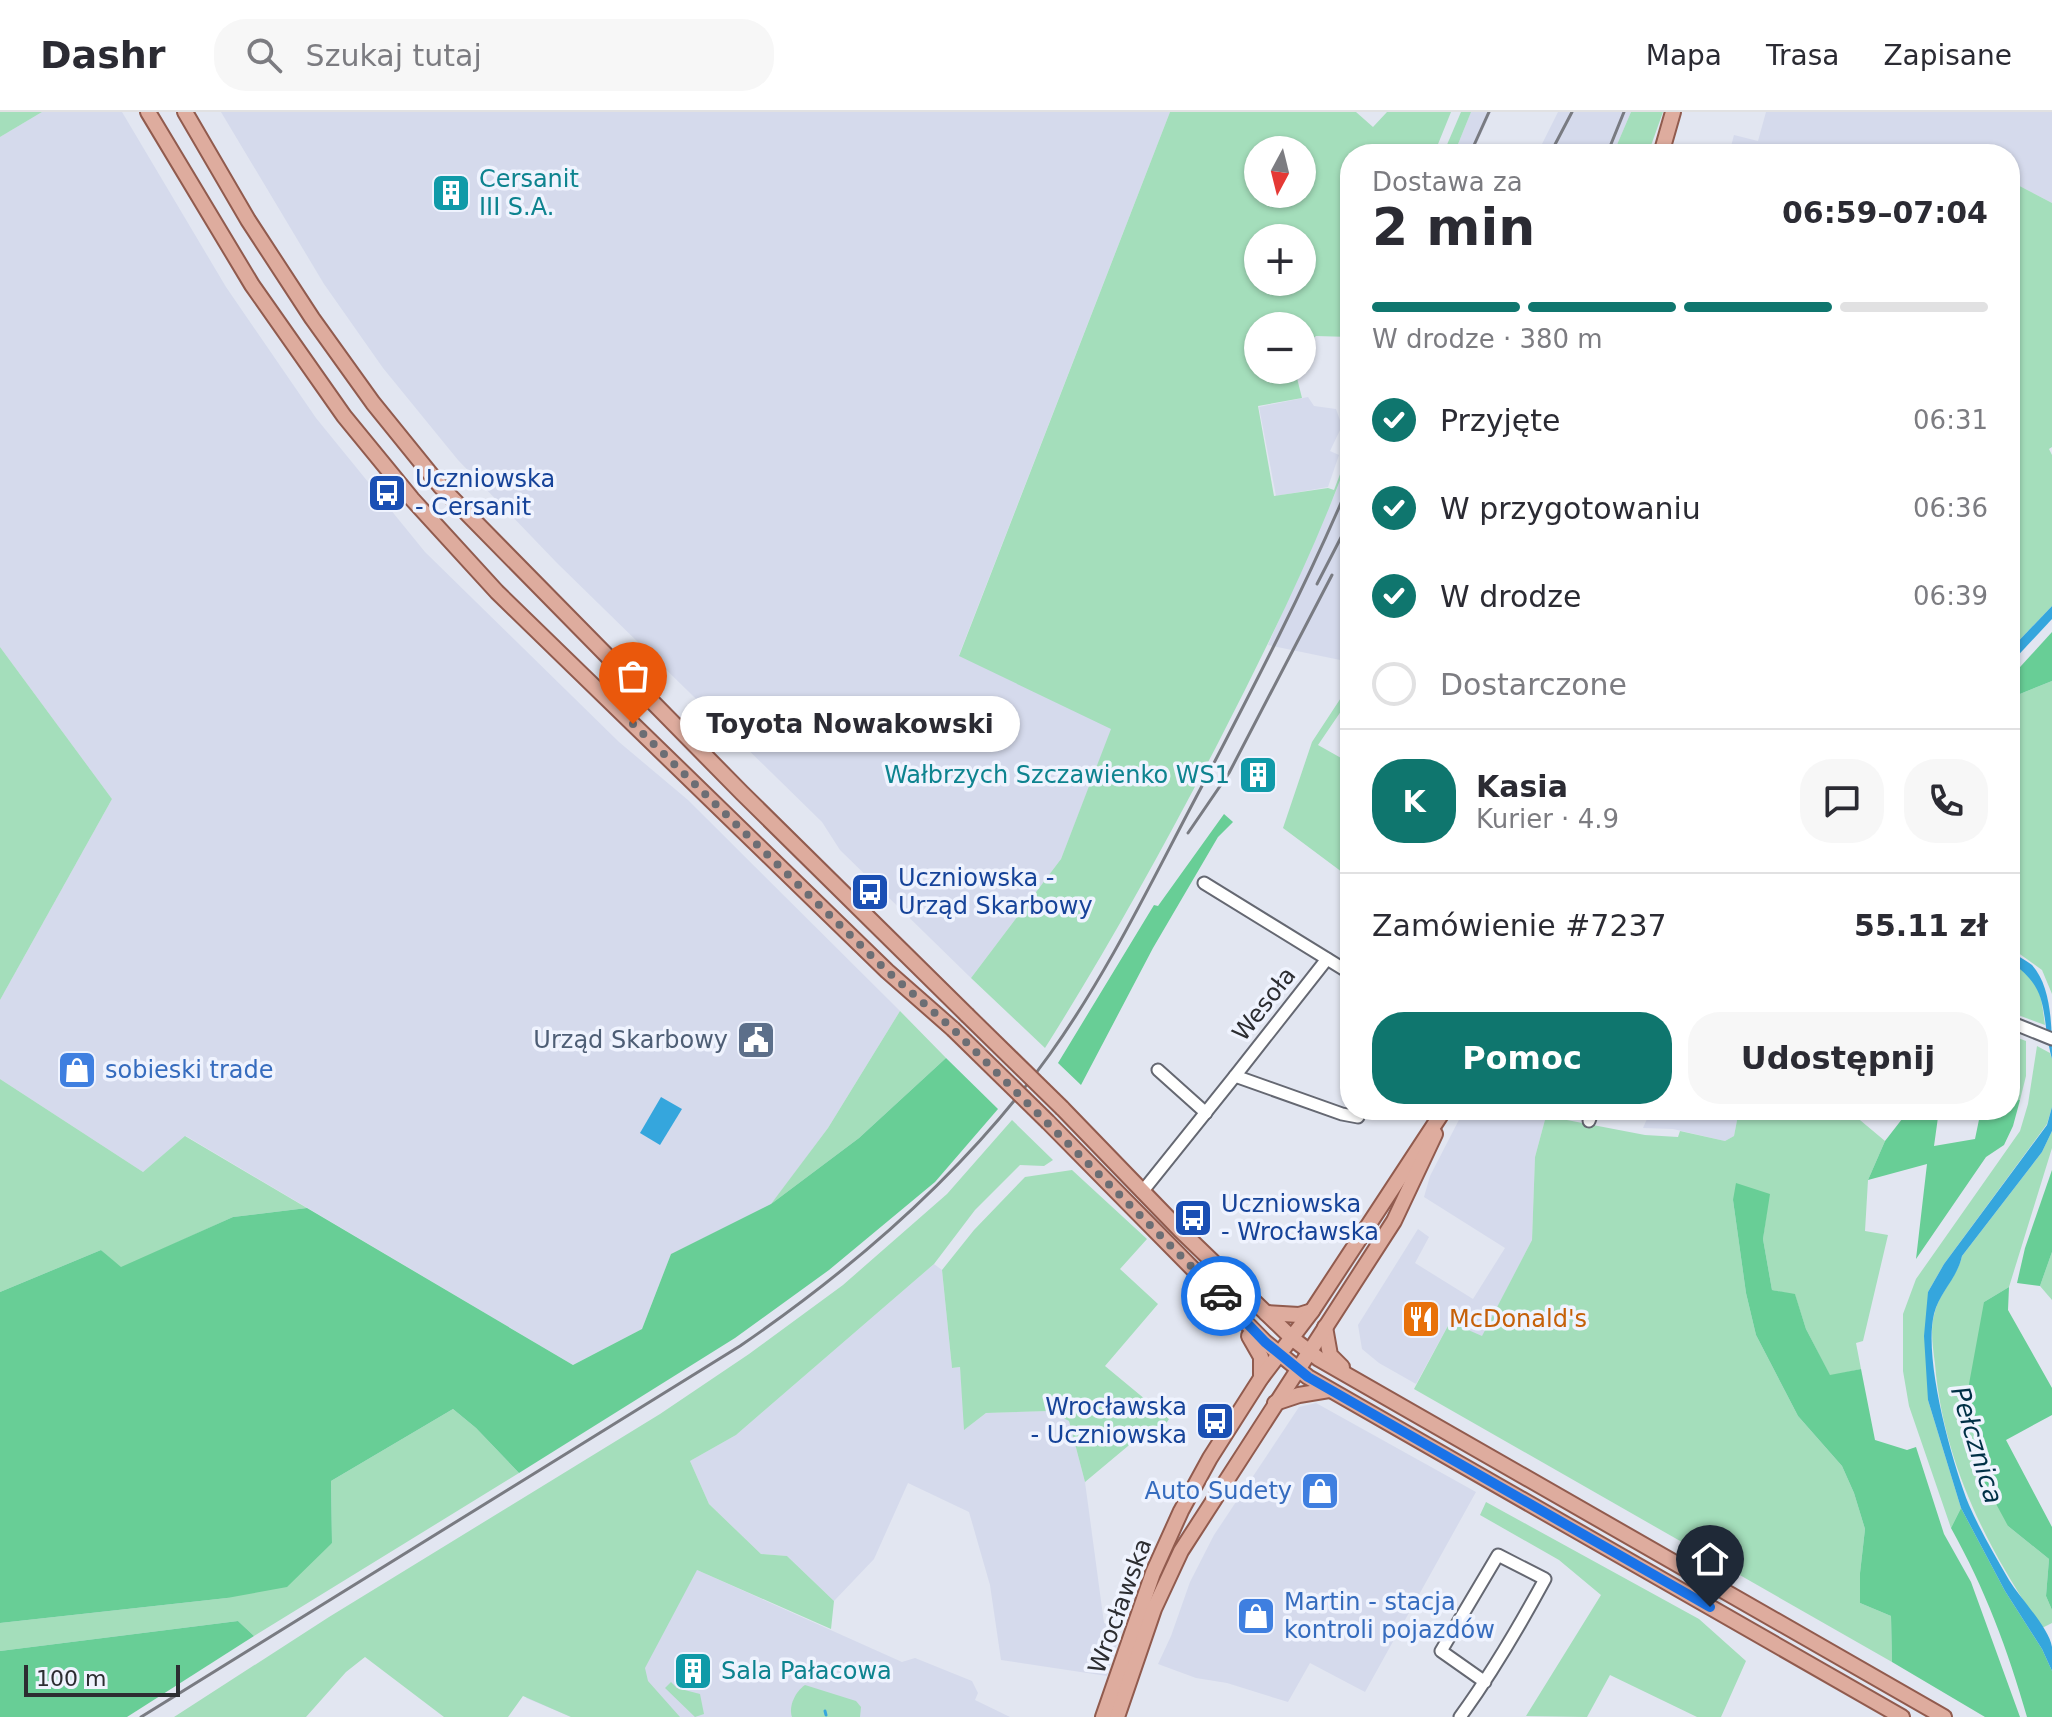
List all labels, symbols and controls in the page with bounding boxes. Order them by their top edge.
search box [214,19,774,91]
text: Dashr [40,33,166,77]
icon: search [242,33,286,77]
text: Szukaj tutaj [306,38,482,73]
text: Mapa [1646,39,1722,72]
text: Trasa [1766,39,1839,72]
text: Zapisane [1883,39,2012,72]
north arrow [1244,136,1316,208]
map controls [1244,136,1316,384]
place label: Cersanit III S.A. [479,165,579,221]
text: Dostawa za [1372,167,1523,197]
building icon: Cersanit III S.A. [430,172,472,214]
text: 06:59–07:04 [1782,195,1988,230]
text: 2 min [1372,197,1535,257]
button: + [1244,224,1316,296]
button: − [1244,312,1316,384]
text: W drodze · 380 m [1372,324,1603,354]
icon: check [1372,398,1416,442]
text: Przyjęte [1440,403,1560,438]
text: 06:31 [1913,405,1988,435]
place label: Uczniowska - Cersanit [415,465,555,521]
bus stop icon: Uczniowska - Cersanit [366,472,408,514]
icon: check [1372,486,1416,530]
text: W przygotowaniu [1440,491,1701,526]
text: 06:36 [1913,493,1988,523]
icon: check [1372,574,1416,618]
text: W drodze [1440,579,1582,614]
text: 06:39 [1913,581,1988,611]
pin [599,642,667,724]
icon: bag [611,654,655,698]
text: Dostarczone [1440,667,1627,702]
callout: Toyota Nowakowski [681,696,1021,752]
text: Toyota Nowakowski [706,709,994,739]
building icon: Wałbrzych Szczawienko WS1 [1237,754,1279,796]
button: chat [1800,759,1884,843]
button: phone [1904,759,1988,843]
place label: Wałbrzych Szczawienko WS1 [884,761,1230,789]
text: Kasia [1476,769,1568,804]
text: K [1402,784,1426,819]
text: Kurier · 4.9 [1476,804,1619,834]
place label: Uczniowska - Urząd Skarbowy [898,864,1093,920]
bus stop icon: Uczniowska - Urząd Skarbowy [849,871,891,913]
text: Zamówienie #7237 [1372,908,1667,943]
text: 55.11 zł [1854,908,1988,943]
street label: Wesoła [1227,962,1301,1046]
button: Pomoc [1372,1012,1672,1104]
button: Udostępnij [1688,1012,1988,1104]
public building icon: Urząd Skarbowy [735,1019,777,1061]
place label: Urząd Skarbowy [533,1026,728,1054]
shop icon: sobieski trade [56,1049,98,1091]
place label: sobieski trade [105,1056,274,1084]
place label: Uczniowska - Wrocławska [1221,1190,1379,1246]
bus stop icon: Uczniowska - Wrocławska [1172,1197,1214,1239]
courier [1181,1256,1261,1336]
icon: car [1199,1274,1243,1318]
restaurant icon: McDonald's [1400,1298,1442,1340]
place label: McDonald's [1449,1305,1587,1333]
water label: Pełcznica [1945,1383,2009,1507]
place label: Wrocławska - Uczniowska [1030,1393,1187,1449]
bus stop icon: Wrocławska - Uczniowska [1194,1400,1236,1442]
shop icon: Auto Sudety [1299,1470,1341,1512]
place label: Auto Sudety [1145,1477,1292,1505]
pin [1676,1525,1744,1607]
street label: Wrocławska [1083,1535,1157,1677]
icon: home [1688,1537,1732,1581]
place label: Martin - stacja kontroli pojazdów [1284,1588,1495,1644]
shop icon: Martin - stacja kontroli pojazdów [1235,1595,1277,1637]
building icon: Sala Pałacowa [672,1650,714,1692]
place label: Sala Pałacowa [721,1657,892,1685]
scale bar [24,1661,180,1697]
text: 100 m [36,1666,106,1691]

